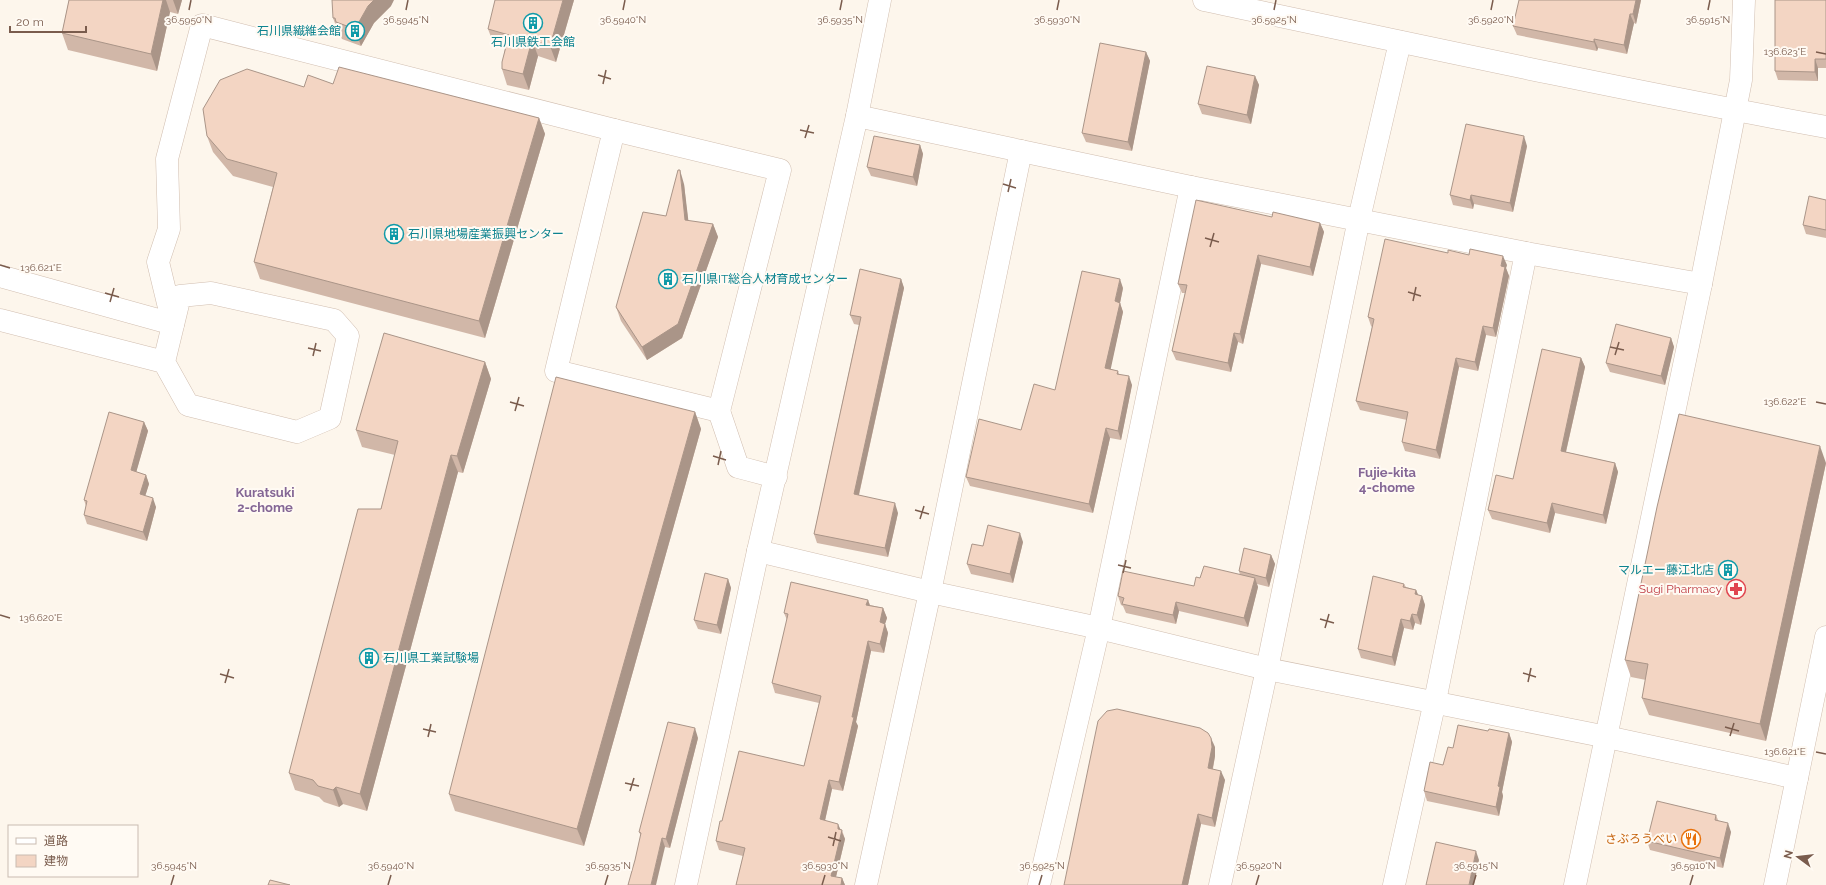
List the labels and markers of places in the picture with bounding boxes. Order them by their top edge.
building icon: 石川県鉄工会館 [522,12,544,34]
building icon: 石川県繊維会館 [344,20,366,42]
place label: 石川県繊維会館 [257,24,341,38]
place label: 石川県鉄工会館 [491,35,575,49]
building icon: 石川県地場産業振興センター [383,223,405,245]
place label: 石川県地場産業振興センター [408,227,564,241]
building icon: 石川県IT総合人材育成センター [657,268,679,290]
place label: 石川県IT総合人材育成センター [682,272,848,286]
building icon: マルエー藤江北店 [1717,559,1739,581]
place label: マルエー藤江北店 [1618,563,1714,577]
pharmacy icon: Sugi Pharmacy [1725,578,1747,600]
place label: Sugi Pharmacy [1639,582,1722,596]
building icon: 石川県工業試験場 [358,647,380,669]
place label: 石川県工業試験場 [383,651,479,665]
restaurant icon: さぶろうべい [1680,828,1702,850]
place label: さぶろうべい [1605,832,1677,846]

